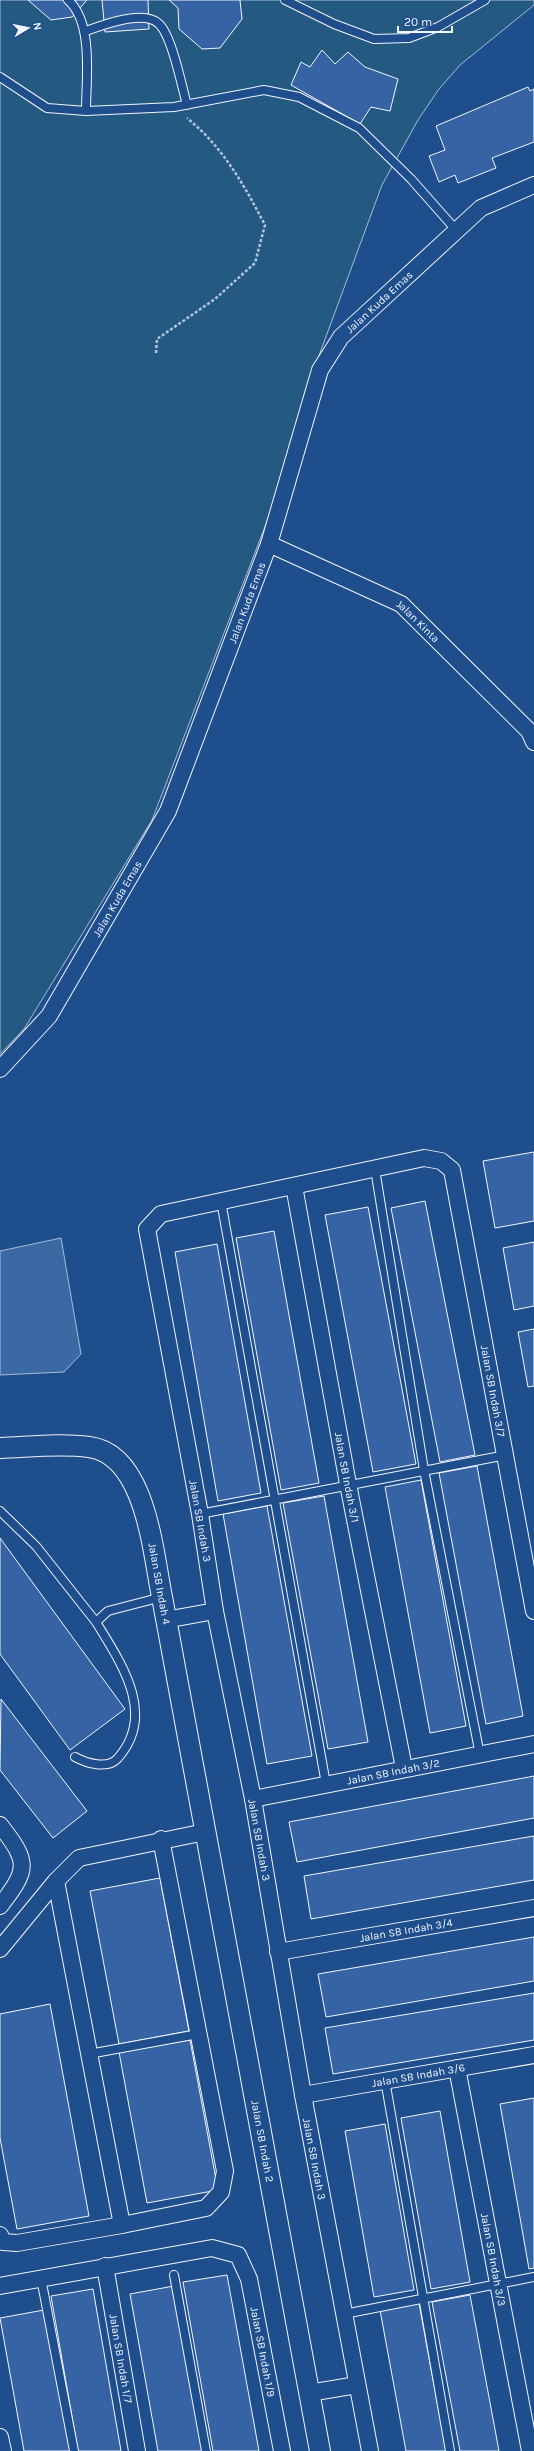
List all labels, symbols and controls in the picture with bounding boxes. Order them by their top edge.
north arrow [8,8,48,48]
scale bar [398,8,452,34]
text: 20 m [404,15,432,29]
text: N [30,21,44,31]
street label: Jalan Kuda Emas [343,268,415,336]
street label: Jalan Kuda Emas [226,560,268,645]
street label: Jalan Kinta [395,596,442,645]
street label: Jalan Kuda Emas [90,858,144,939]
street label: Jalan SB Indah 3/7 [478,1344,508,1438]
street label: Jalan SB Indah 3/1 [332,1431,362,1523]
street label: Jalan SB Indah 3 [186,1479,214,1563]
street label: Jalan SB Indah 4 [146,1542,173,1626]
street label: Jalan SB Indah 3/2 [346,1756,441,1787]
street label: Jalan SB Indah 3 [245,1798,273,1882]
street label: Jalan SB Indah 3/4 [359,1916,454,1944]
street label: Jalan SB Indah 3/6 [371,2061,466,2089]
street label: Jalan SB Indah 2 [249,2099,277,2183]
street label: Jalan SB Indah 3 [300,2117,328,2201]
street label: Jalan SB Indah 3/3 [478,2212,509,2307]
street label: Jalan SB Indah 1/9 [248,2306,278,2398]
street label: Jalan SB Indah 1/7 [107,2313,135,2404]

